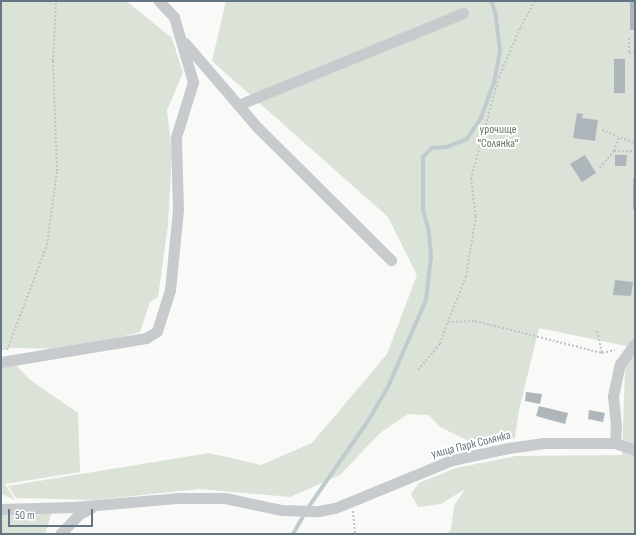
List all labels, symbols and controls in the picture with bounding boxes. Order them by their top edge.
park label: урочище "Солянка" [478,123,518,151]
street label: улица Парк Солянка [430,428,512,462]
scale bar [10,501,95,527]
text: 50 m [15,508,35,523]

